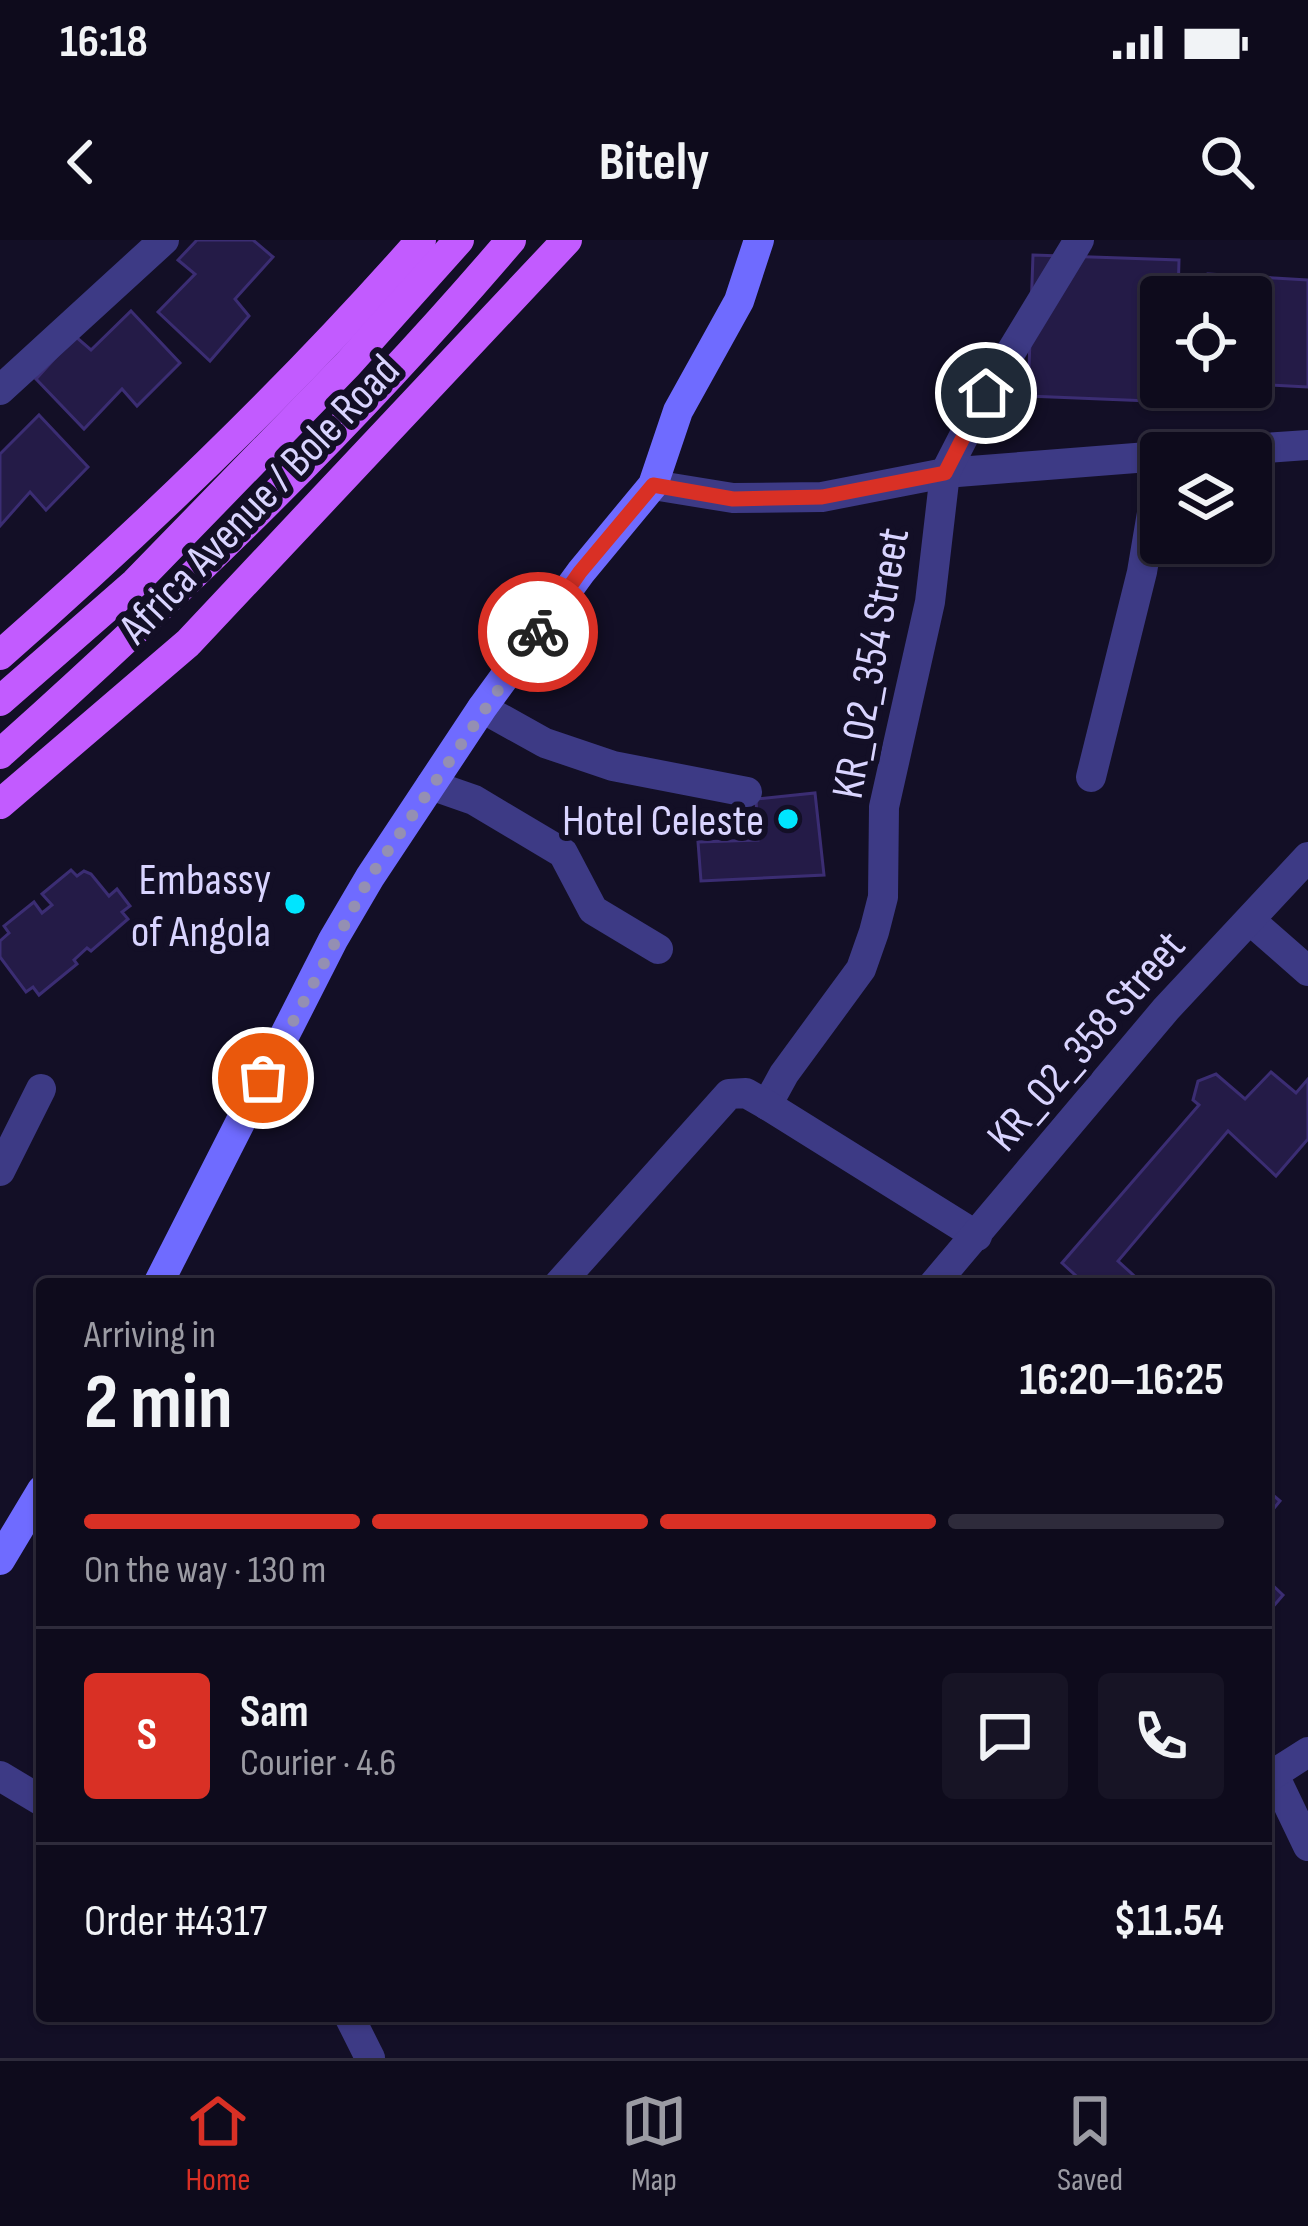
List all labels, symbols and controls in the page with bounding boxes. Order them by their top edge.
text: 16:18 [60,15,148,70]
icon: back [48,129,114,195]
icon: search [1194,129,1260,195]
text: Bitely [599,130,709,195]
map controls [1140,276,1272,564]
button: locate [1140,276,1272,408]
pin [935,342,1037,444]
street label: Africa Avenue / Bole Road [107,344,412,656]
icon: home [953,360,1019,426]
button: layers [1140,432,1272,564]
street label: KR_02_354 Street [821,524,922,803]
courier [478,572,598,692]
icon: bike [505,599,571,665]
place label: Hotel Celeste [562,794,764,849]
marker: Hotel Celeste [775,806,801,832]
place label: Embassy of Angola [131,853,271,960]
marker: Embassy of Angola [282,891,308,917]
street label: KR_02_358 Street [976,920,1198,1163]
pin [212,1027,314,1129]
icon: bag [230,1045,296,1111]
text: Arriving in [84,1312,216,1359]
text: 16:20–16:25 [1020,1353,1224,1408]
text: 2 min [84,1357,233,1450]
text: On the way · 130 m [84,1547,326,1594]
button: chat [942,1673,1068,1799]
button: phone [1098,1673,1224,1799]
text: Sam [240,1685,309,1740]
text: S [137,1708,157,1763]
text: Courier · 4.6 [240,1740,396,1787]
text: Order #4317 [84,1894,267,1949]
text: $11.54 [1114,1894,1224,1949]
tab: Home [185,2088,251,2200]
tab: Map [621,2088,687,2200]
tab: Saved [1057,2088,1123,2200]

